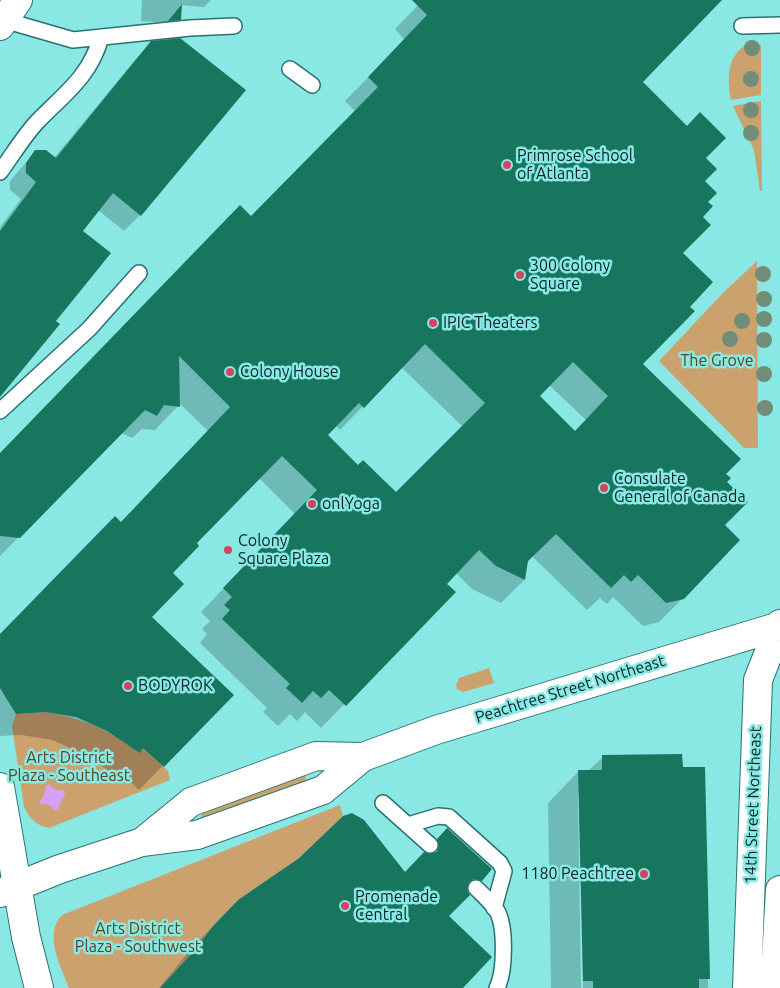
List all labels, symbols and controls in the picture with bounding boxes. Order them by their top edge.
place label: Primrose School of Atlanta [517,146,633,184]
marker: Primrose School of Atlanta [501,159,513,171]
place label: 300 Colony Square [530,256,610,294]
marker: 300 Colony Square [514,269,526,281]
place label: IPIC Theaters [443,313,537,333]
marker: IPIC Theaters [427,317,439,329]
park label: The Grove [680,351,754,371]
place label: Colony House [240,362,339,382]
marker: Colony House [224,366,236,378]
place label: Consulate General of Canada [614,469,746,507]
marker: Consulate General of Canada [598,482,610,494]
place label: onlYoga [322,494,380,514]
marker: onlYoga [306,498,318,510]
place label: Colony Square Plaza [238,531,329,569]
marker: Colony Square Plaza [222,544,234,556]
street label: Peachtree Street Northeast [473,651,667,727]
place label: BODYROK [138,676,213,696]
marker: BODYROK [122,680,134,692]
street label: 14th Street Northeast [741,726,765,884]
park label: Arts District Plaza - Southeast [8,748,130,786]
place label: 1180 Peachtree [521,864,634,884]
marker: 1180 Peachtree [638,868,650,880]
place label: Promenade Central [355,887,438,925]
marker: Promenade Central [339,900,351,912]
park label: Arts District Plaza - Southwest [75,919,201,957]

